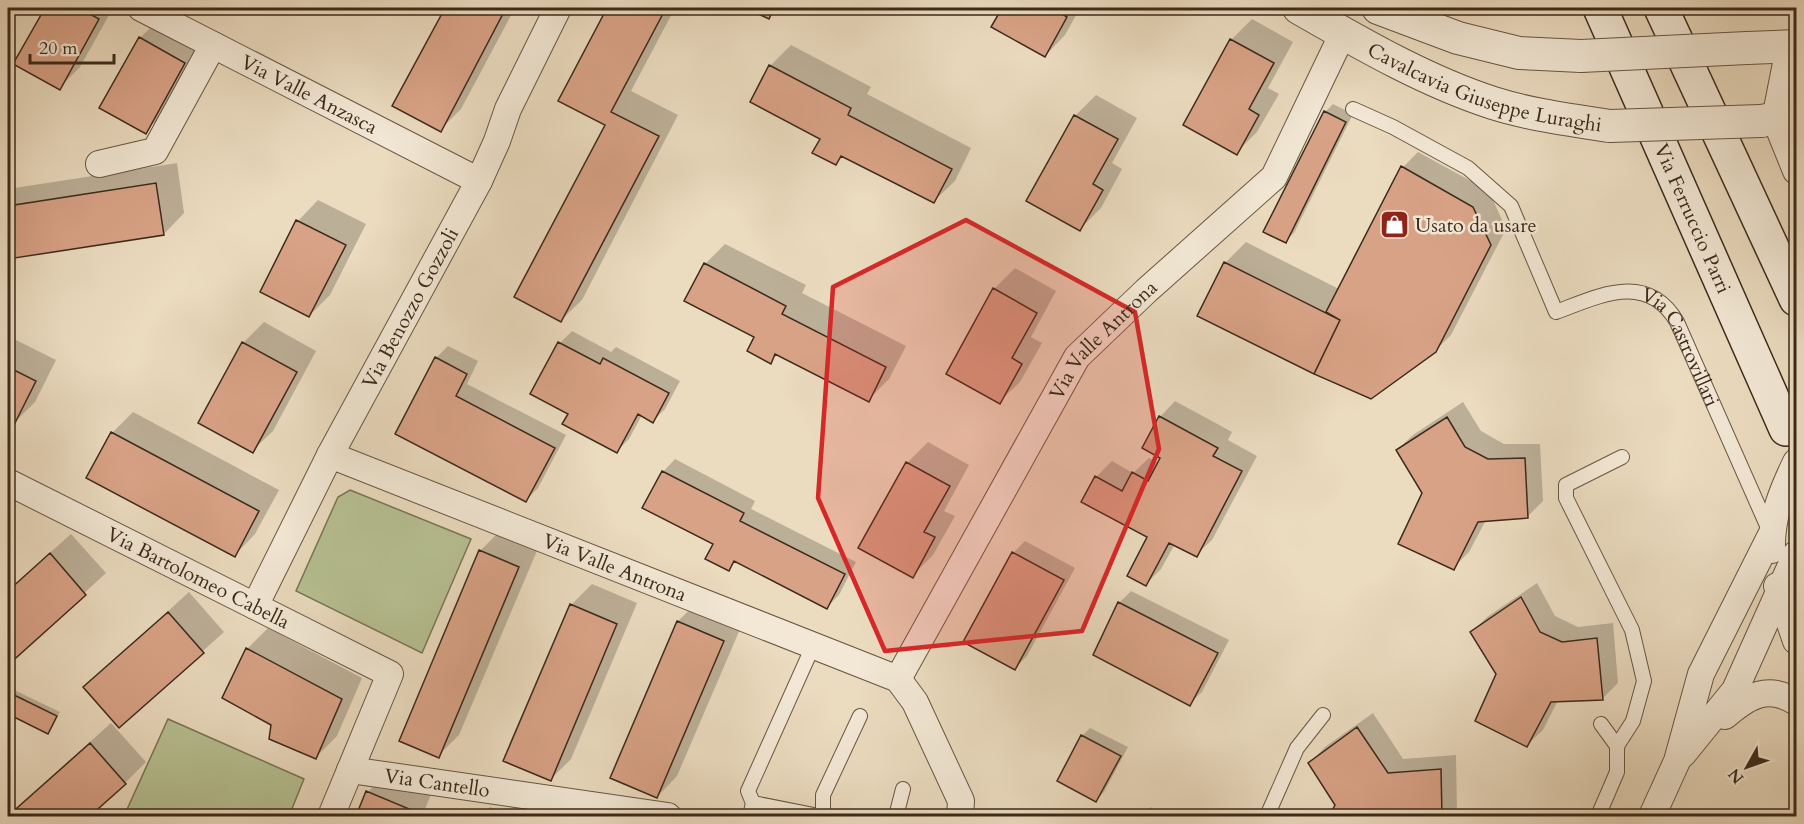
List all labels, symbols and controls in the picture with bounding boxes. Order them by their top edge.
scale bar [30,27,114,65]
text: 20 m [39,36,78,61]
street label: Cavalcavia Giuseppe Luraghi [1363,36,1604,138]
street label: Via Valle Anzasca [236,48,382,140]
street label: Via Ferruccio Parri [1648,139,1738,298]
shop icon: Usato da usare [1378,209,1410,241]
place label: Usato da usare [1415,212,1537,239]
street label: Via Benozzo Gozzoli [355,222,465,393]
street label: Via Valle Antrona [1043,274,1163,404]
street label: Via Castrovillari [1637,280,1726,411]
street label: Via Bartolomeo Cabella [102,520,295,635]
street label: Via Valle Antrona [539,527,691,608]
north arrow [1717,737,1777,797]
street label: Via Cantello [383,762,492,804]
text: N [1723,764,1749,788]

